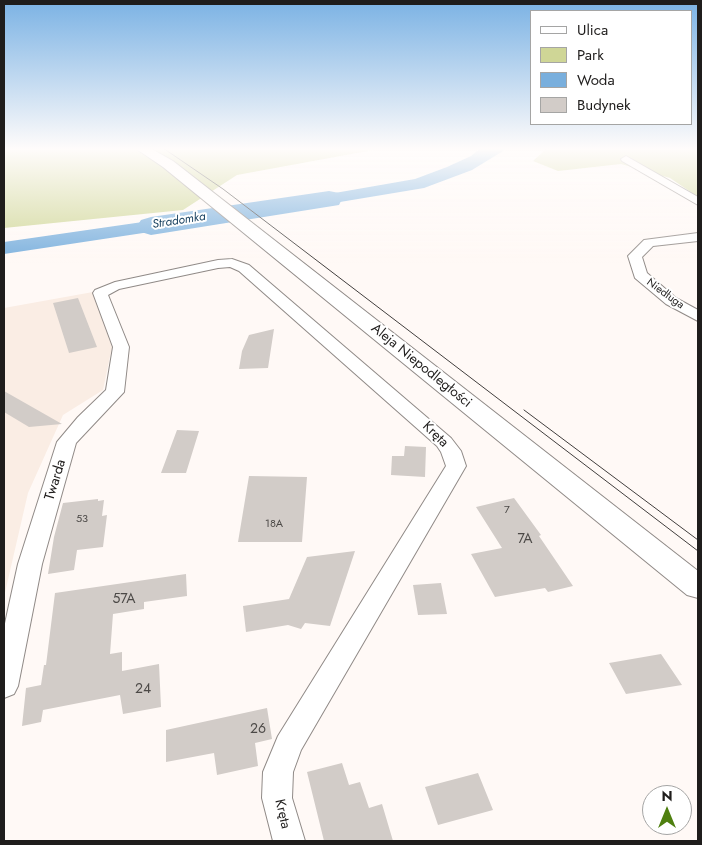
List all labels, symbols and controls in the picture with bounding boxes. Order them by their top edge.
legend [530,10,692,125]
text: Ulica [577,19,608,41]
text: Park [577,44,604,66]
text: Woda [577,69,615,91]
text: Budynek [577,94,631,116]
water label: Stradomka [151,210,207,232]
street label: Niedługa [644,276,686,312]
street label: Aleja Niepodległości [367,320,475,412]
street label: Kręta [418,419,452,451]
street label: Twarda [42,458,70,502]
house number: 7 [504,503,510,517]
house number: 53 [76,512,88,526]
house number: 18A [265,517,283,531]
house number: 7A [517,532,533,548]
house number: 57A [112,592,136,608]
house number: 24 [135,682,151,698]
house number: 26 [250,722,266,738]
north arrow [642,785,692,835]
text: N [661,786,673,806]
street label: Kręta [270,798,294,830]

